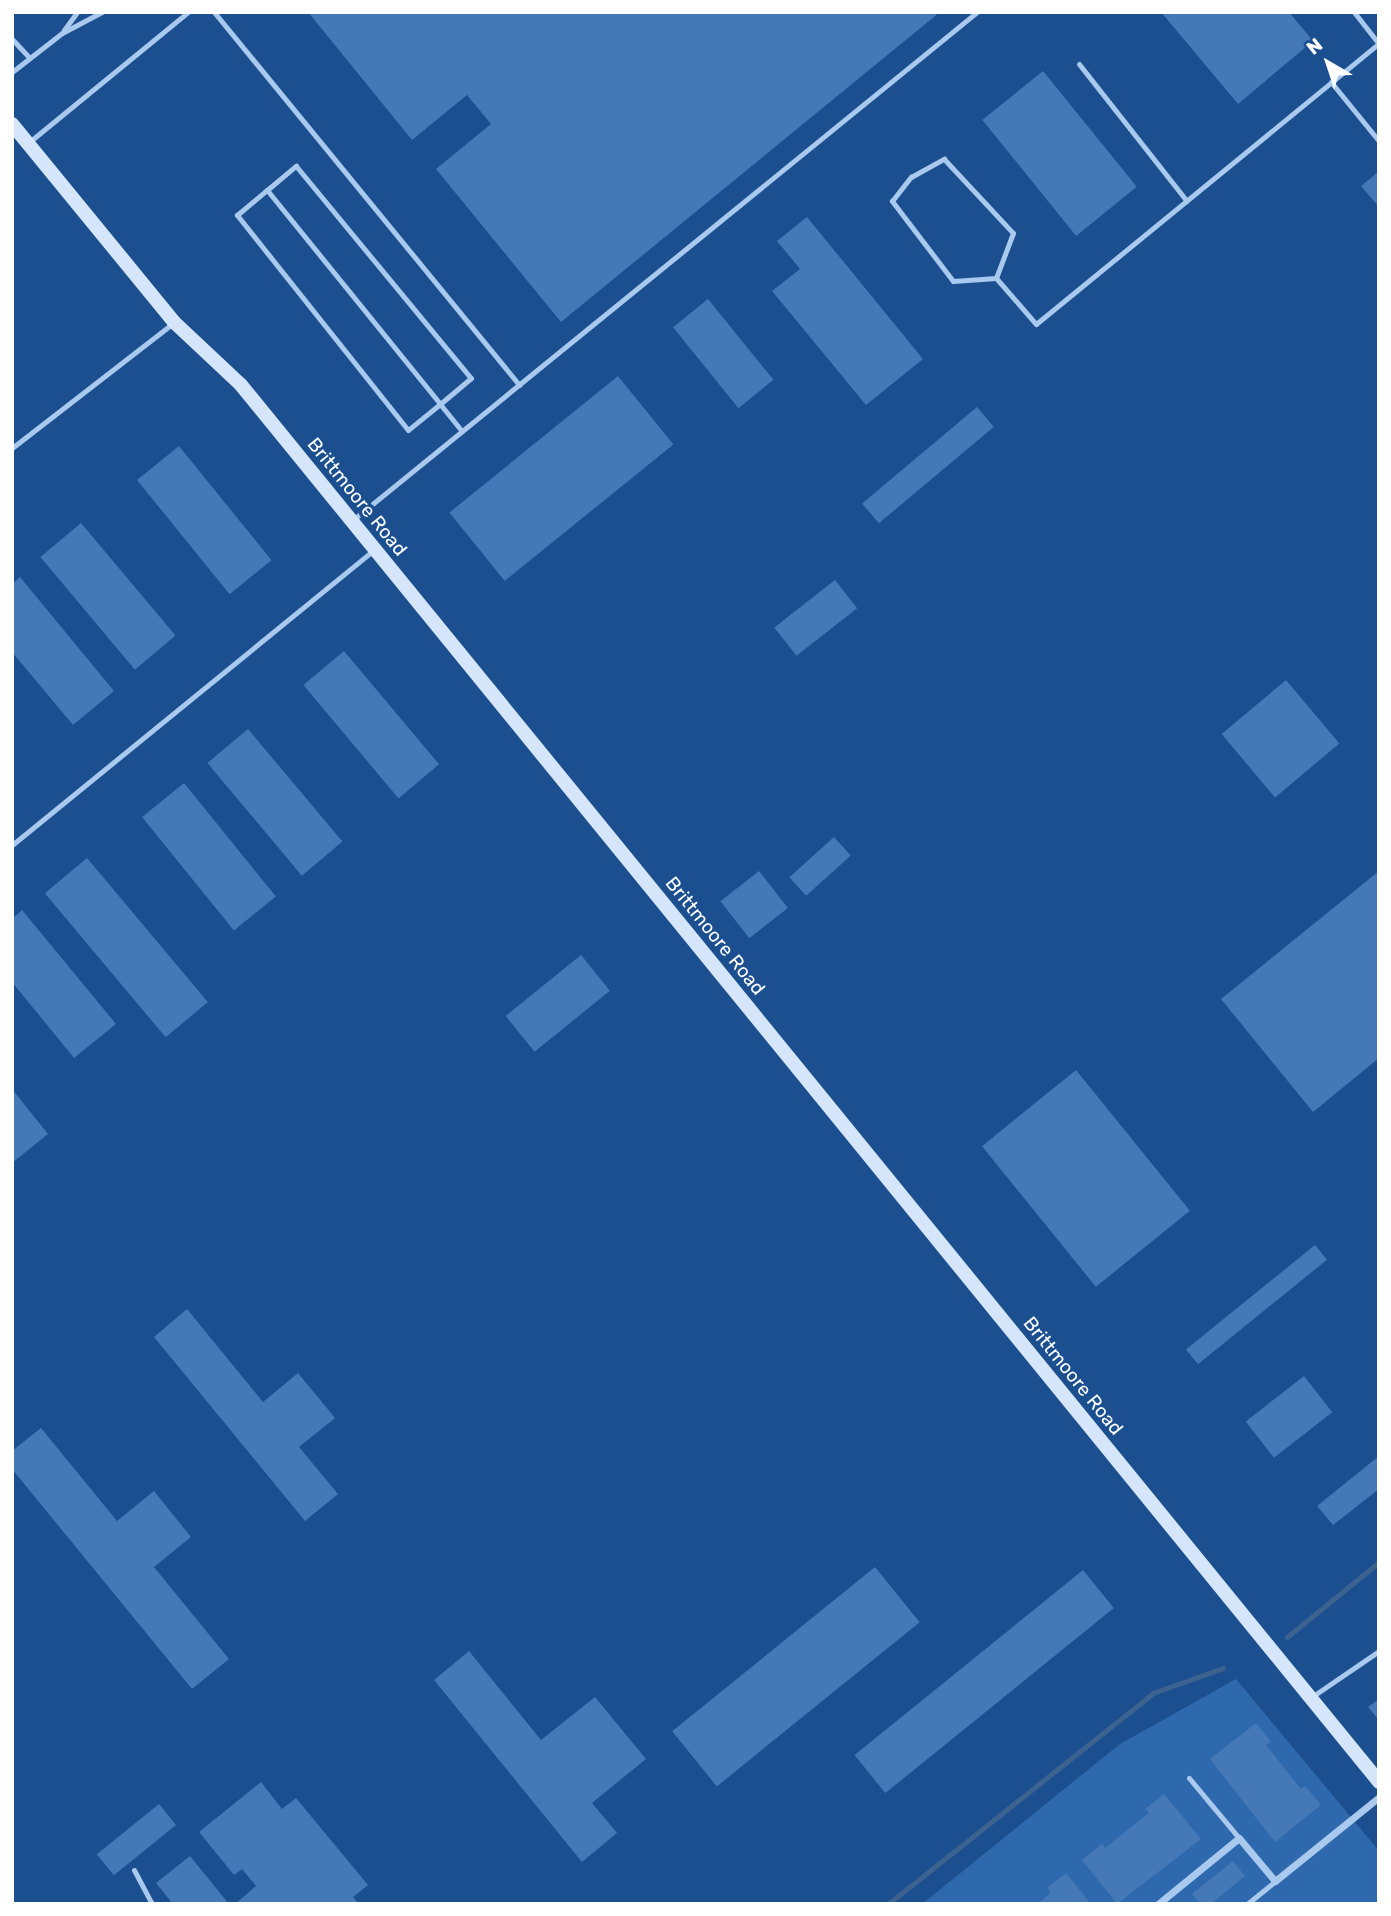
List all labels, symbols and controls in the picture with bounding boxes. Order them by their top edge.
north arrow [1293,28,1363,98]
text: N [1302,33,1327,60]
street label: Brittmoore Road [302,433,412,561]
street label: Brittmoore Road [660,872,770,1000]
street label: Brittmoore Road [1018,1312,1128,1440]

